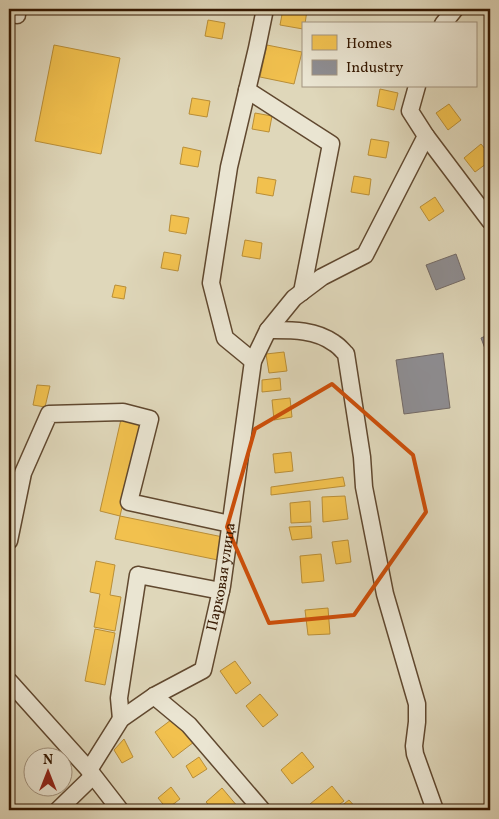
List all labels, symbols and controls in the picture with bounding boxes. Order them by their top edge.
legend [302,22,476,88]
text: Homes [346,34,392,55]
text: Industry [346,58,403,79]
street label: Парковая улица [202,521,241,633]
north arrow [22,746,72,796]
text: N [43,751,53,770]

